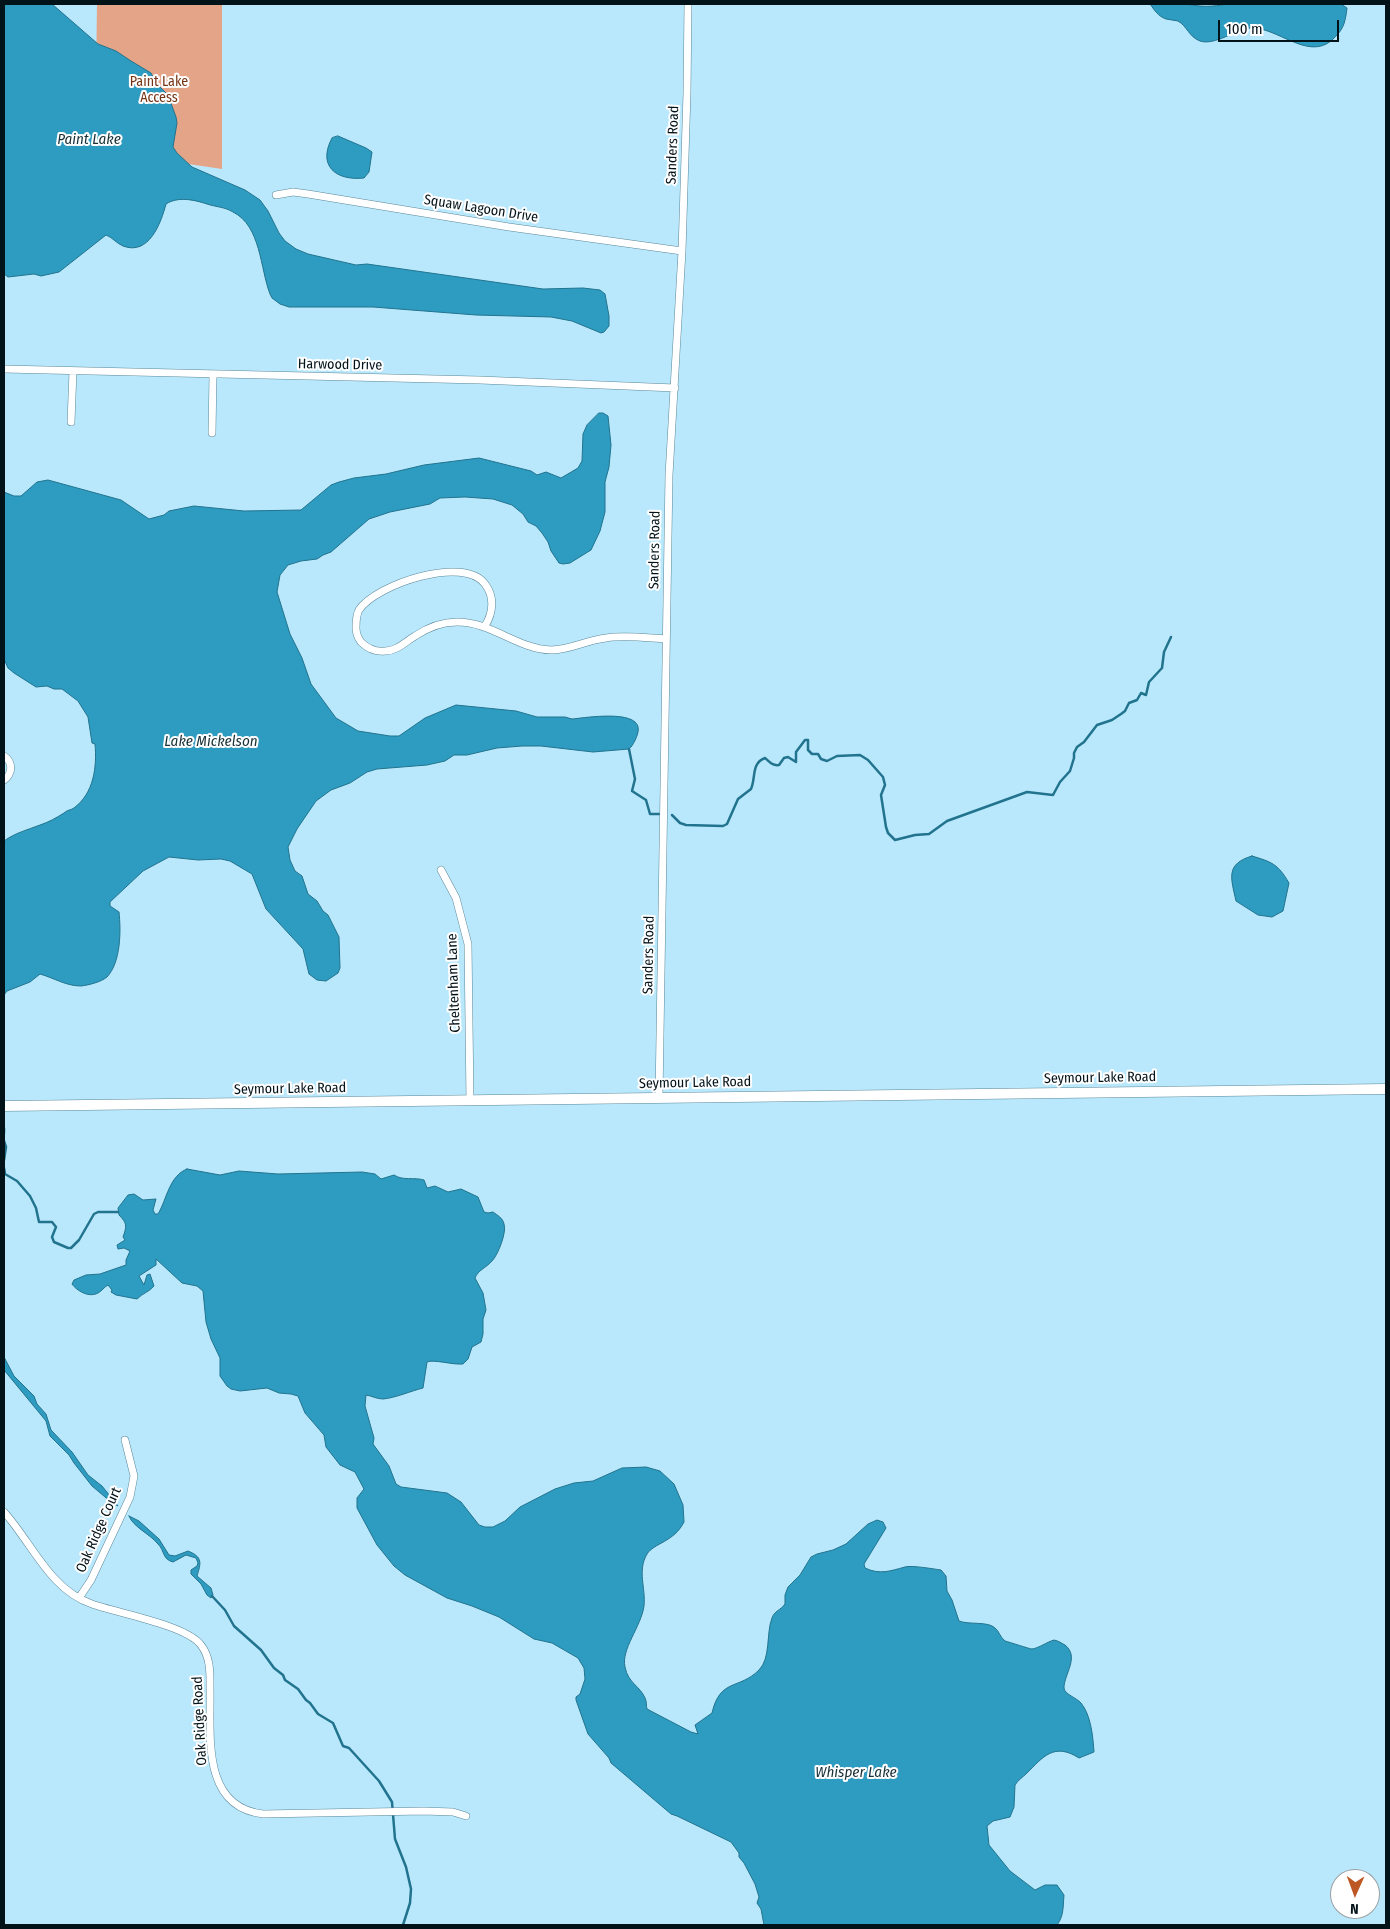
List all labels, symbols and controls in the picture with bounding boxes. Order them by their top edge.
scale bar [1220,10,1341,42]
text: 100 m [1226,20,1263,38]
park label: Paint Lake Access [130,74,188,106]
street label: Sanders Road [663,105,683,185]
water label: Paint Lake [57,131,121,149]
street label: Squaw Lagoon Drive [423,192,539,226]
street label: Harwood Drive [298,356,382,374]
street label: Sanders Road [646,511,664,589]
water label: Lake Mickelson [164,733,258,751]
street label: Sanders Road [640,916,658,994]
street label: Cheltenham Lane [444,933,464,1033]
street label: Seymour Lake Road [1044,1069,1156,1087]
street label: Seymour Lake Road [639,1074,751,1092]
street label: Seymour Lake Road [234,1080,346,1098]
street label: Oak Ridge Court [73,1485,125,1575]
street label: Oak Ridge Road [189,1676,211,1766]
water label: Whisper Lake [815,1764,897,1782]
north arrow [1330,1869,1380,1919]
text: N [1350,1900,1359,1917]

